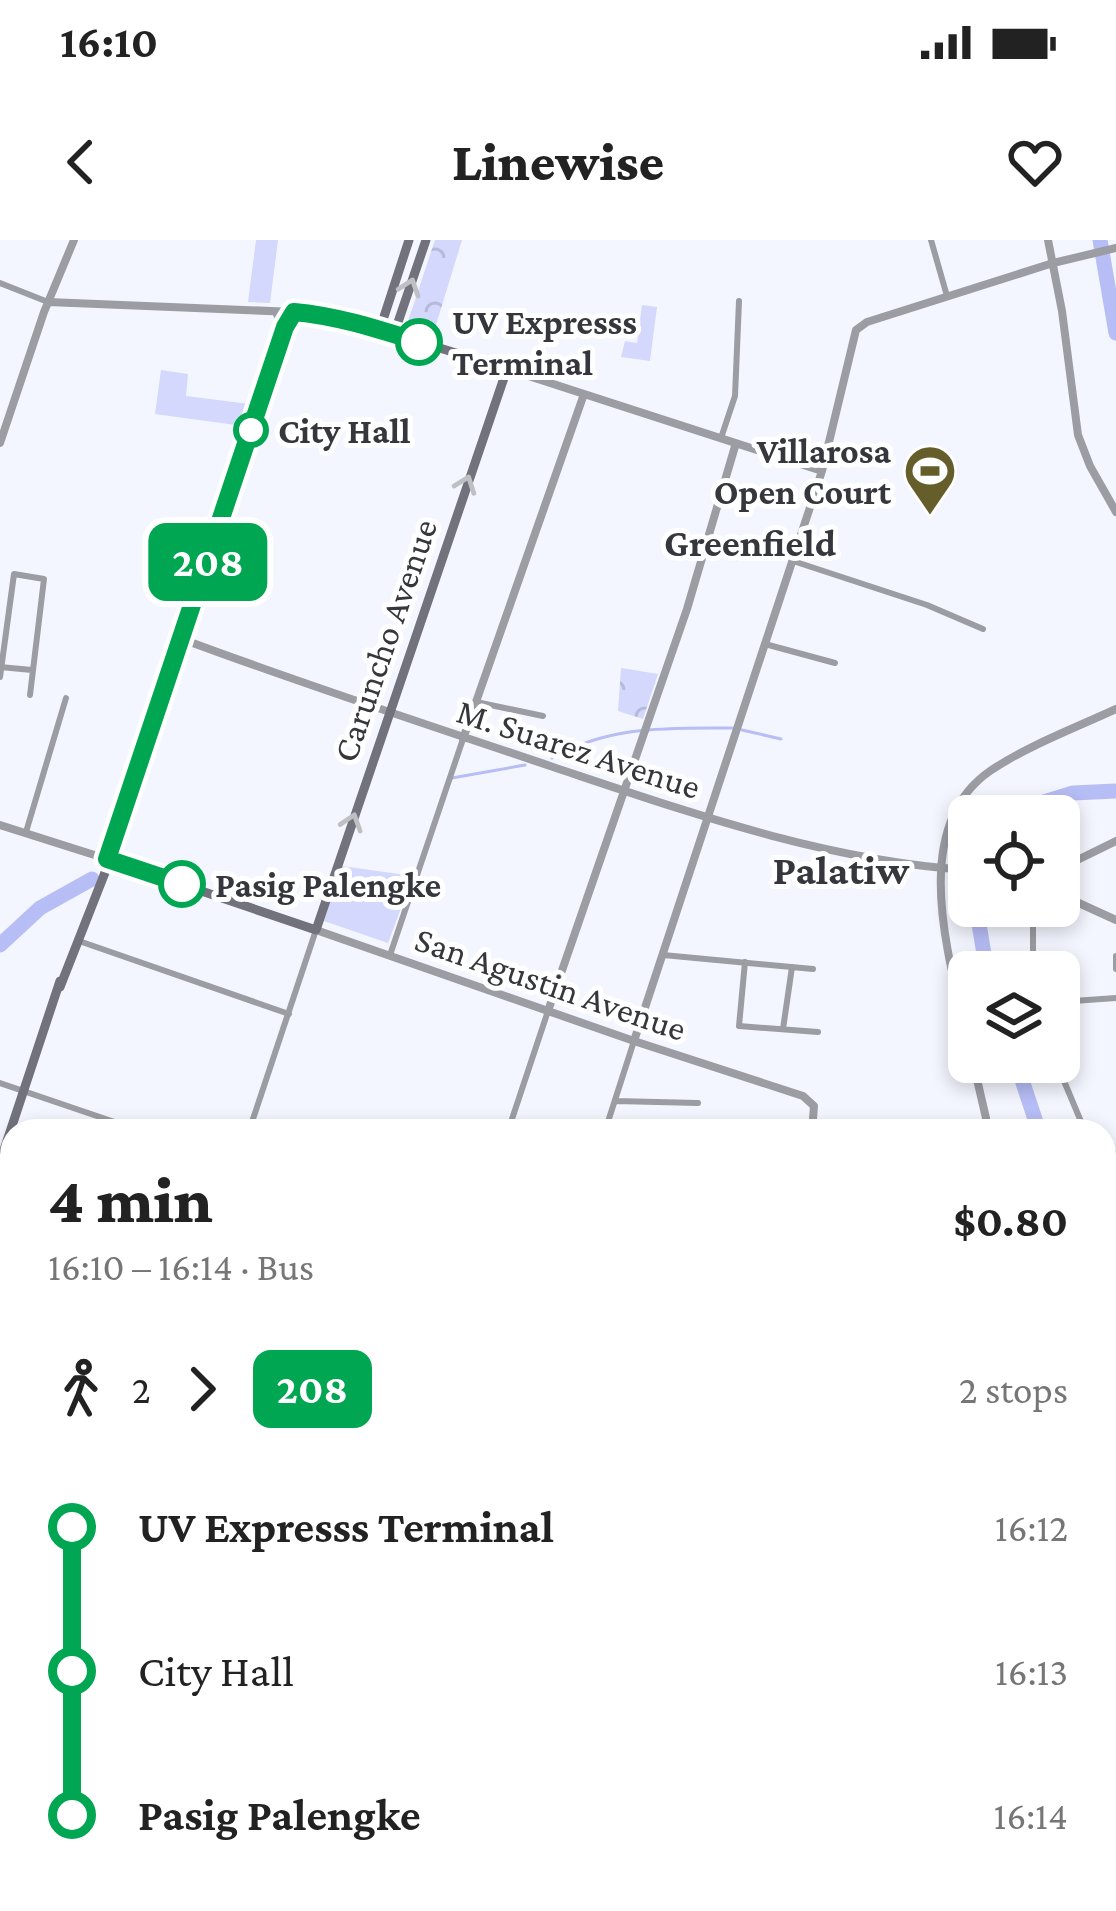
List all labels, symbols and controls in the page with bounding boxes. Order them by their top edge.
text: 16:10 [60,17,158,67]
icon: back [48,129,114,195]
icon: heart [1002,129,1068,195]
text: Linewise [452,132,664,192]
one-way arrow [396,278,420,299]
place label: UV Expresss Terminal [452,302,637,383]
marker: UV Expresss Terminal [397,320,441,364]
place label: City Hall [278,411,410,451]
marker: City Hall [235,414,267,446]
place label: Villarosa Open Court [714,431,892,512]
sports icon: Villarosa Open Court [902,443,958,517]
one-way arrow [452,475,476,496]
street label: Caruncho Avenue [325,514,445,767]
district label: Greenfield [664,521,836,564]
line badge: 208 [139,523,277,601]
text: 208 [172,538,244,585]
street label: M. Suarez Avenue [452,691,705,807]
map controls [948,795,1080,1083]
button: locate [948,795,1080,927]
one-way arrow [337,812,362,833]
district label: Palatiw [773,846,910,893]
marker: Pasig Palengke [160,862,204,906]
place label: Pasig Palengke [215,865,441,905]
street label: San Agustin Avenue [410,919,691,1049]
button: layers [948,951,1080,1083]
text: 4 min [48,1163,213,1236]
text: $0.80 [953,1196,1068,1246]
text: 16:10 – 16:14 · Bus [48,1245,314,1288]
icon: walk [48,1356,114,1422]
icon: forward [169,1356,235,1422]
text: 208 [277,1365,348,1412]
text: 2 [132,1368,151,1411]
text: 2 stops [959,1368,1068,1411]
text: UV Expresss Terminal [138,1502,554,1552]
text: 16:12 [995,1506,1068,1549]
text: City Hall [138,1646,294,1696]
text: 16:13 [995,1650,1068,1693]
text: Pasig Palengke [138,1790,421,1840]
text: 16:14 [993,1794,1068,1837]

